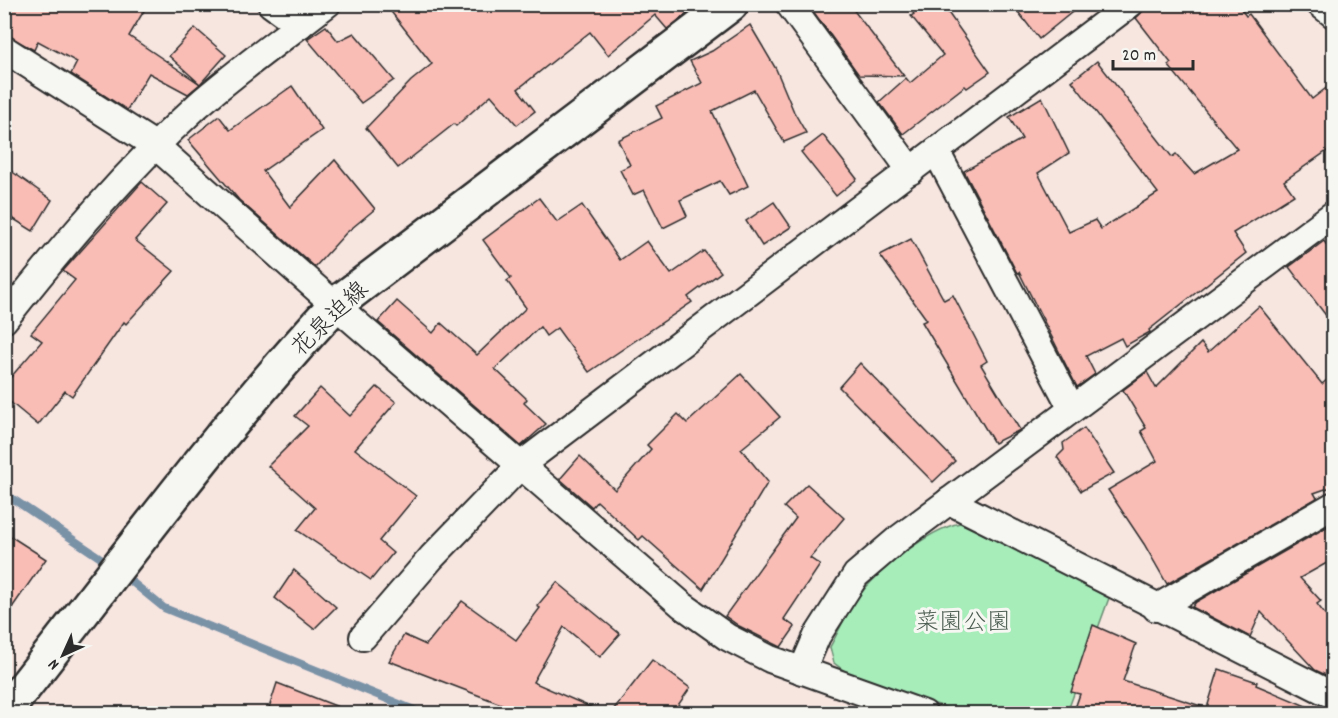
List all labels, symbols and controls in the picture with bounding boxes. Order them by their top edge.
scale bar [1113,33,1192,71]
text: 20 m [1122,44,1156,69]
street label: 花泉迫線 [285,275,377,366]
park label: 菜園公園 [915,607,1011,641]
north arrow [33,625,93,685]
text: N [43,653,65,675]

